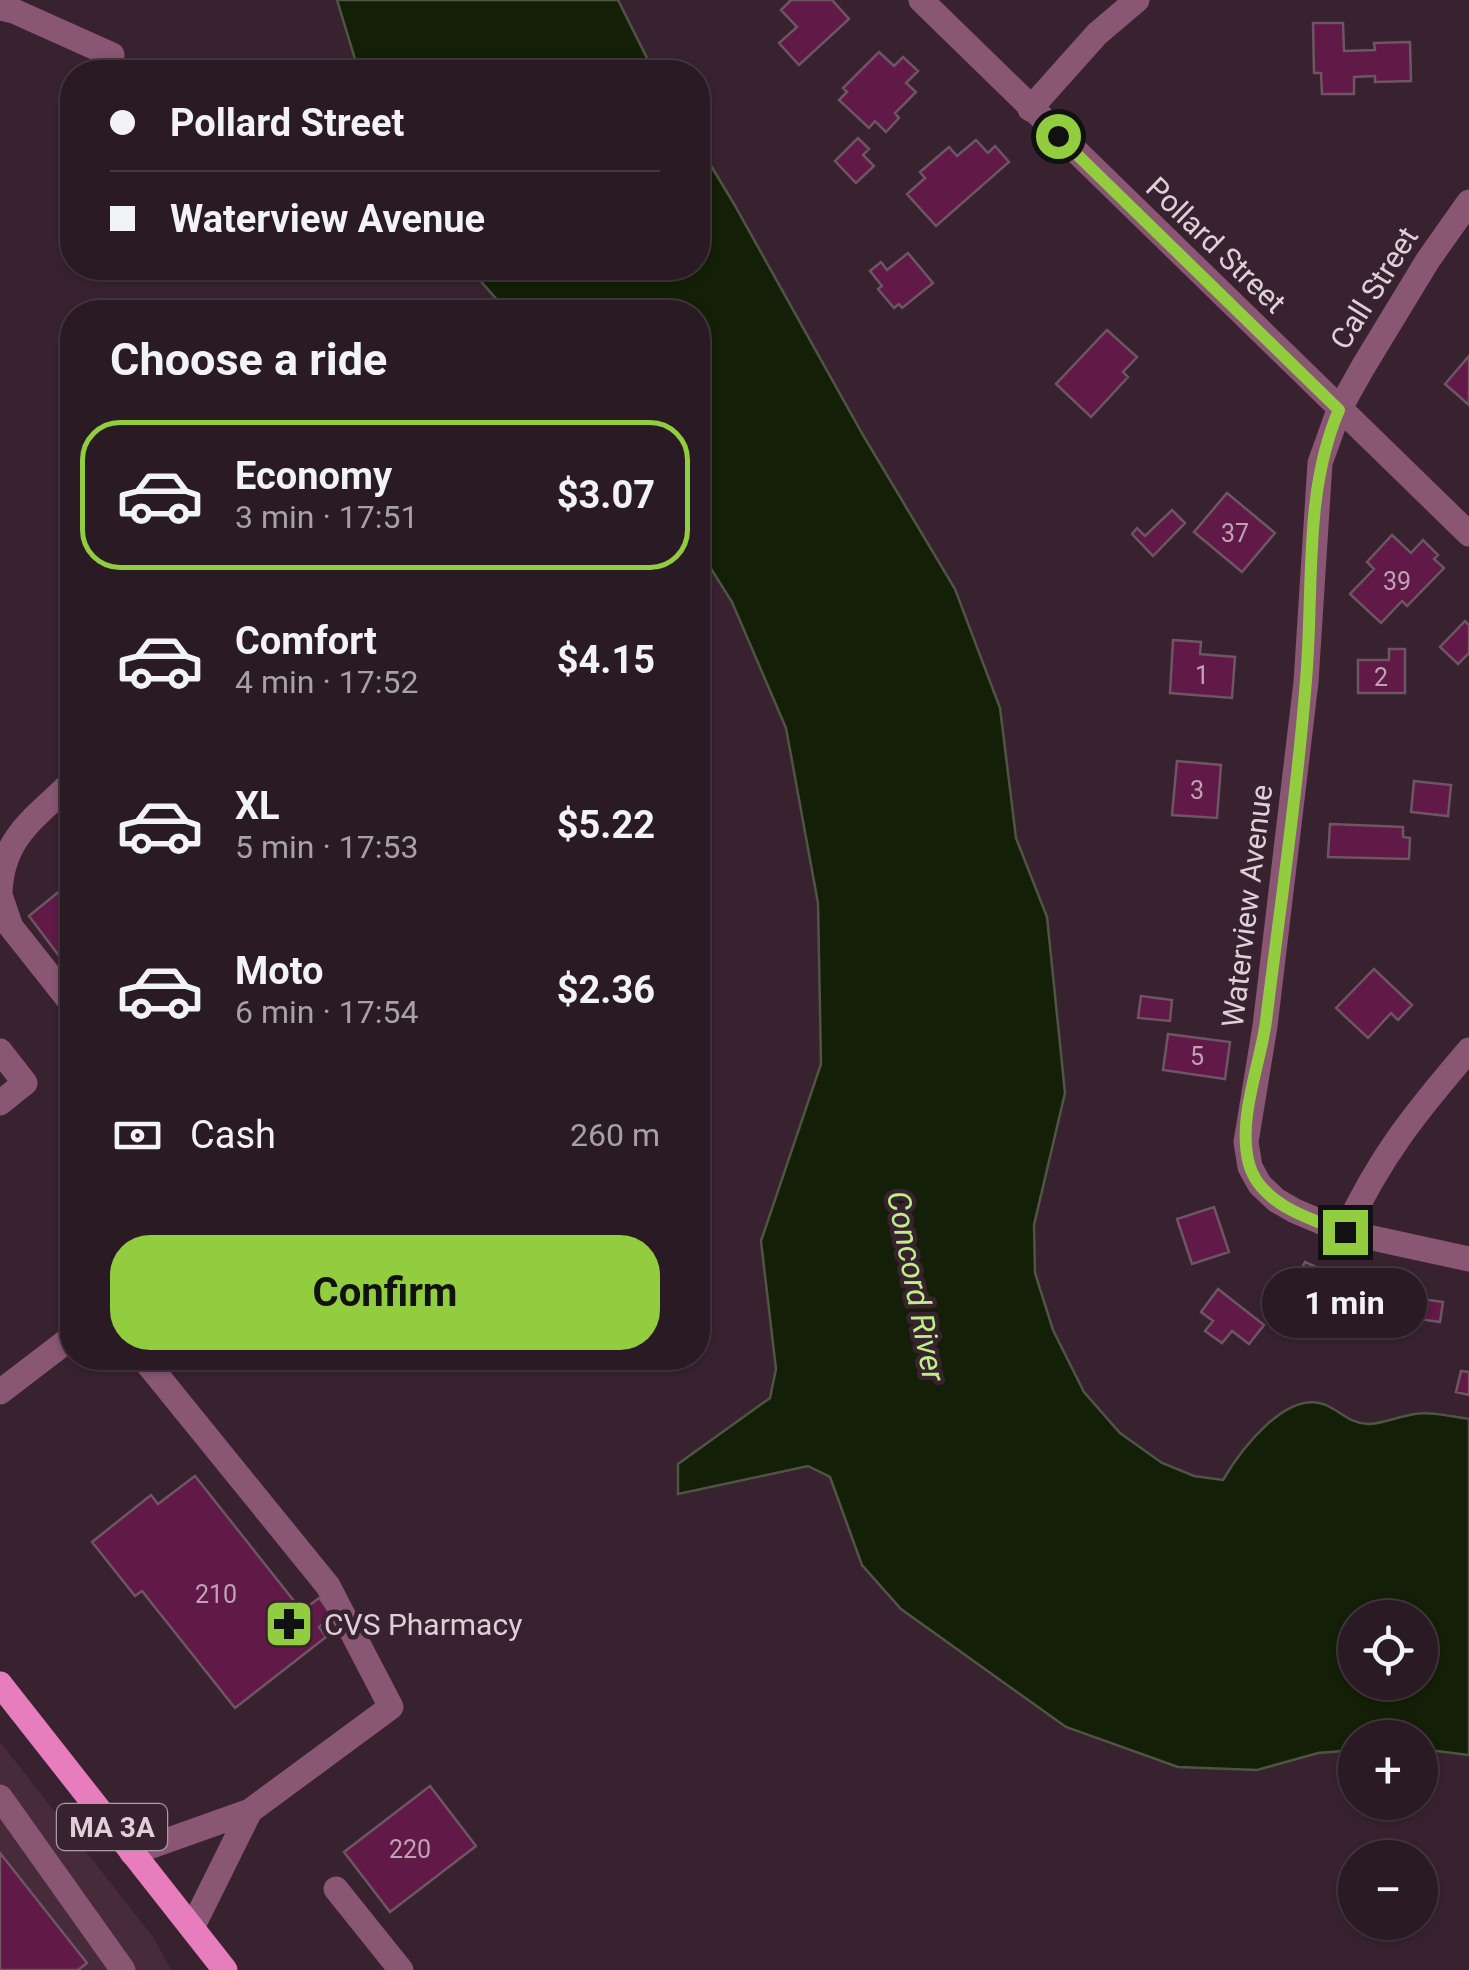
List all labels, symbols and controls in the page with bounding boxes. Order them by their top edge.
text: Pollard Street [170,101,404,145]
route start [1036,114,1081,159]
street label: Pollard Street [1139,170,1293,320]
text: Waterview Avenue [170,197,485,241]
street label: Call Street [1323,221,1425,355]
text: Choose a ride [110,333,387,386]
icon: car [115,450,205,540]
text: Economy [235,454,392,498]
text: $3.07 [557,473,655,517]
text: 3 min · 17:51 [235,498,418,536]
house number: 37 [1221,519,1249,548]
house number: 39 [1383,567,1411,596]
icon: car [115,615,205,705]
text: Comfort [235,619,377,663]
text: $4.15 [557,638,655,682]
house number: 1 [1195,661,1209,690]
text: 4 min · 17:52 [235,663,418,701]
house number: 2 [1374,663,1388,692]
house number: 3 [1190,776,1204,805]
icon: car [115,780,205,870]
street label: Waterview Avenue [1215,783,1279,1029]
text: XL [235,784,280,828]
text: $5.22 [557,803,655,847]
text: 5 min · 17:53 [235,828,418,866]
icon: car [115,945,205,1035]
text: Moto [235,949,324,993]
text: $2.36 [557,968,655,1012]
text: 6 min · 17:54 [235,993,418,1031]
house number: 5 [1190,1042,1204,1071]
icon: cash [110,1108,165,1163]
text: Cash [190,1113,276,1157]
text: 260 m [570,1116,660,1154]
water label: Concord River [879,1188,953,1386]
route end [1323,1210,1368,1255]
button: Confirm [110,1235,660,1350]
callout: 1 min [1262,1267,1428,1337]
text: 1 min [1304,1284,1385,1322]
house number: 210 [195,1580,237,1609]
pharmacy icon: CVS Pharmacy [263,1598,315,1650]
map controls [1338,1600,1438,1940]
button: locate [1338,1600,1438,1700]
place label: CVS Pharmacy [324,1607,522,1642]
button: + [1338,1720,1438,1820]
road number: MA 3A [57,1804,167,1850]
house number: 220 [389,1835,431,1864]
button: − [1338,1840,1438,1940]

